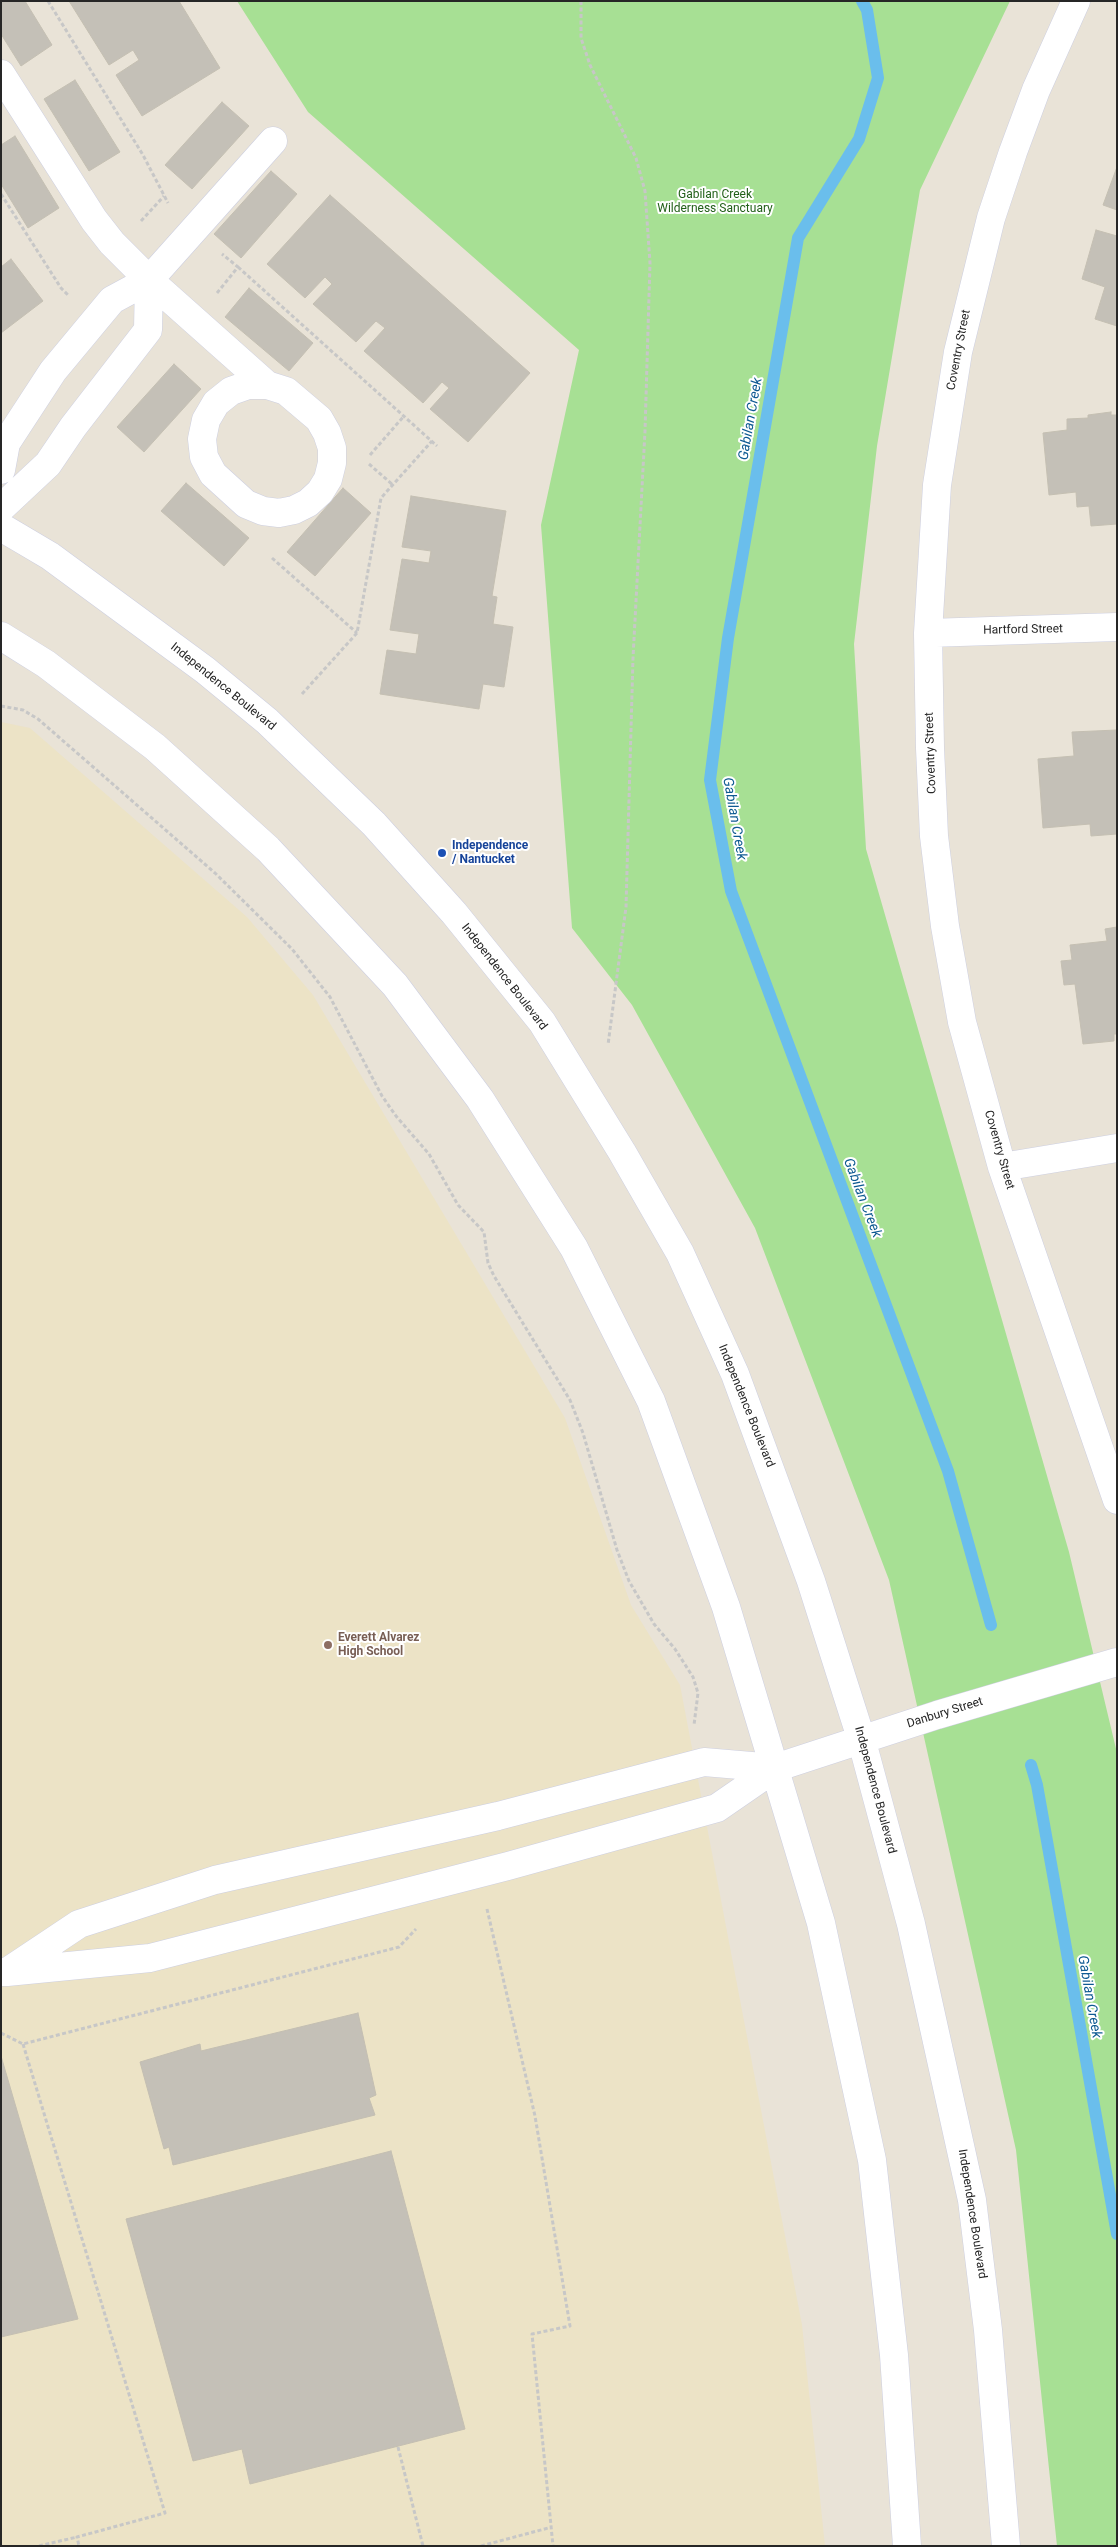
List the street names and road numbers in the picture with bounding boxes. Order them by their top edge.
street label: Coventry Street [944,309,974,391]
street label: Hartford Street [983,622,1063,638]
street label: Independence Boulevard [167,640,279,734]
street label: Coventry Street [922,712,940,794]
street label: Independence Boulevard [458,921,550,1033]
street label: Coventry Street [981,1109,1017,1191]
street label: Independence Boulevard [715,1342,777,1470]
street label: Danbury Street [905,1695,985,1731]
street label: Independence Boulevard [851,1725,899,1855]
street label: Independence Boulevard [955,2148,989,2280]

